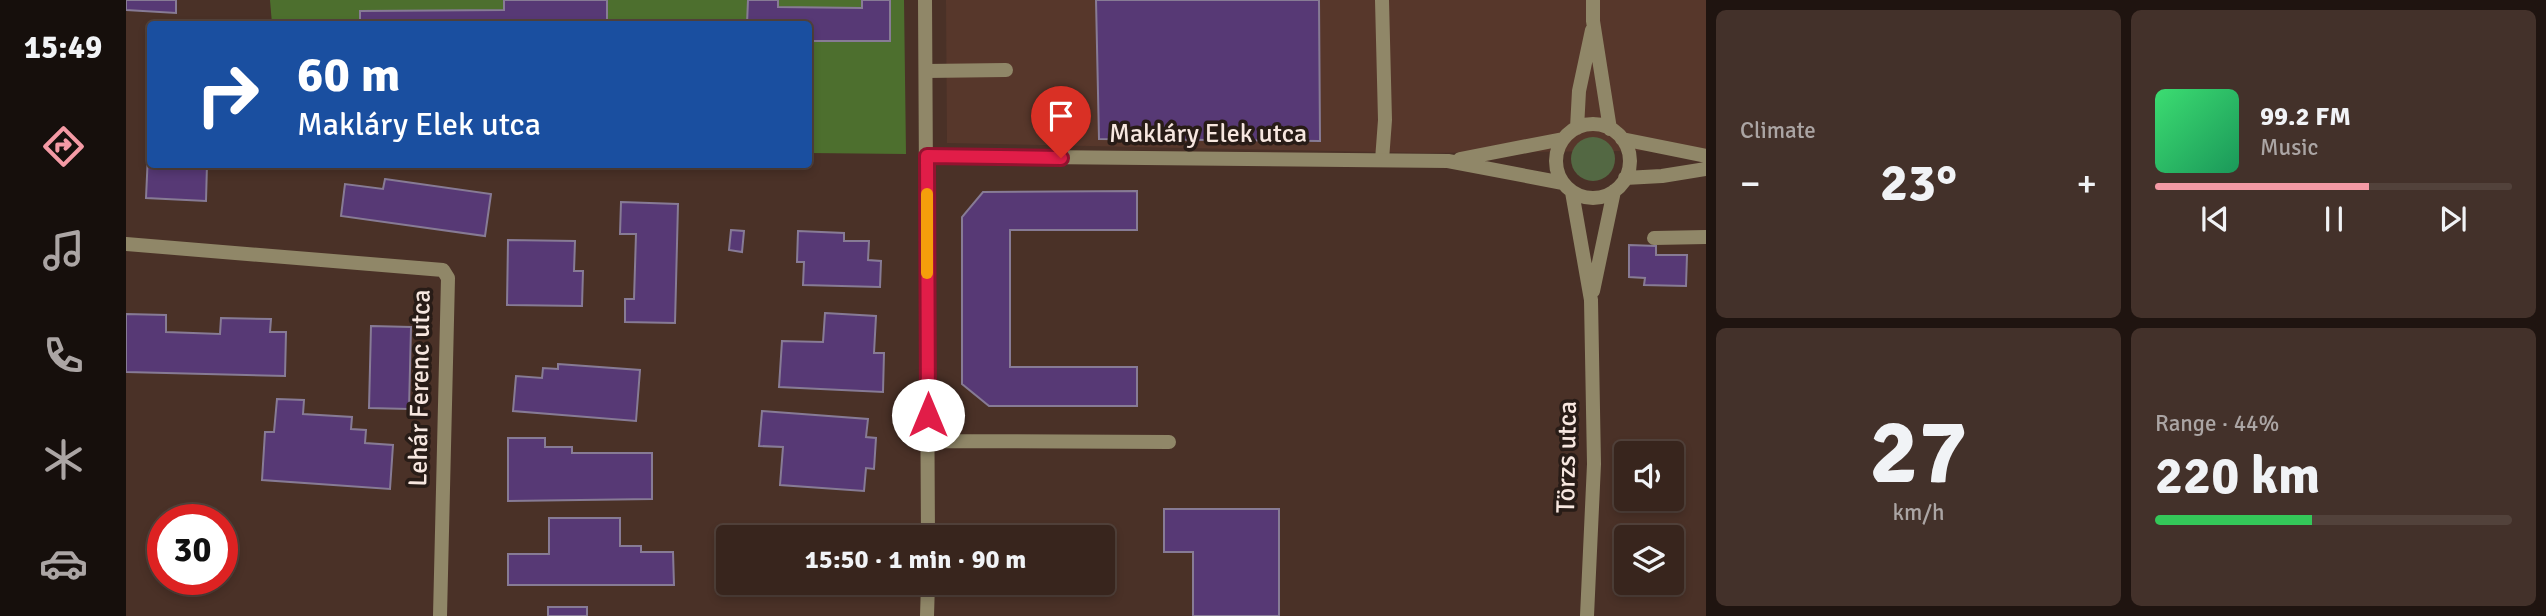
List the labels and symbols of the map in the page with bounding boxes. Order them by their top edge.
pin [1031,86,1091,158]
street label: Makláry Elek utca [1109,118,1307,150]
street label: Lehár Ferenc utca [402,289,438,487]
position arrow [891,378,965,452]
street label: Törzs utca [1550,401,1584,513]
speed limit sign: 30 [147,504,238,595]

